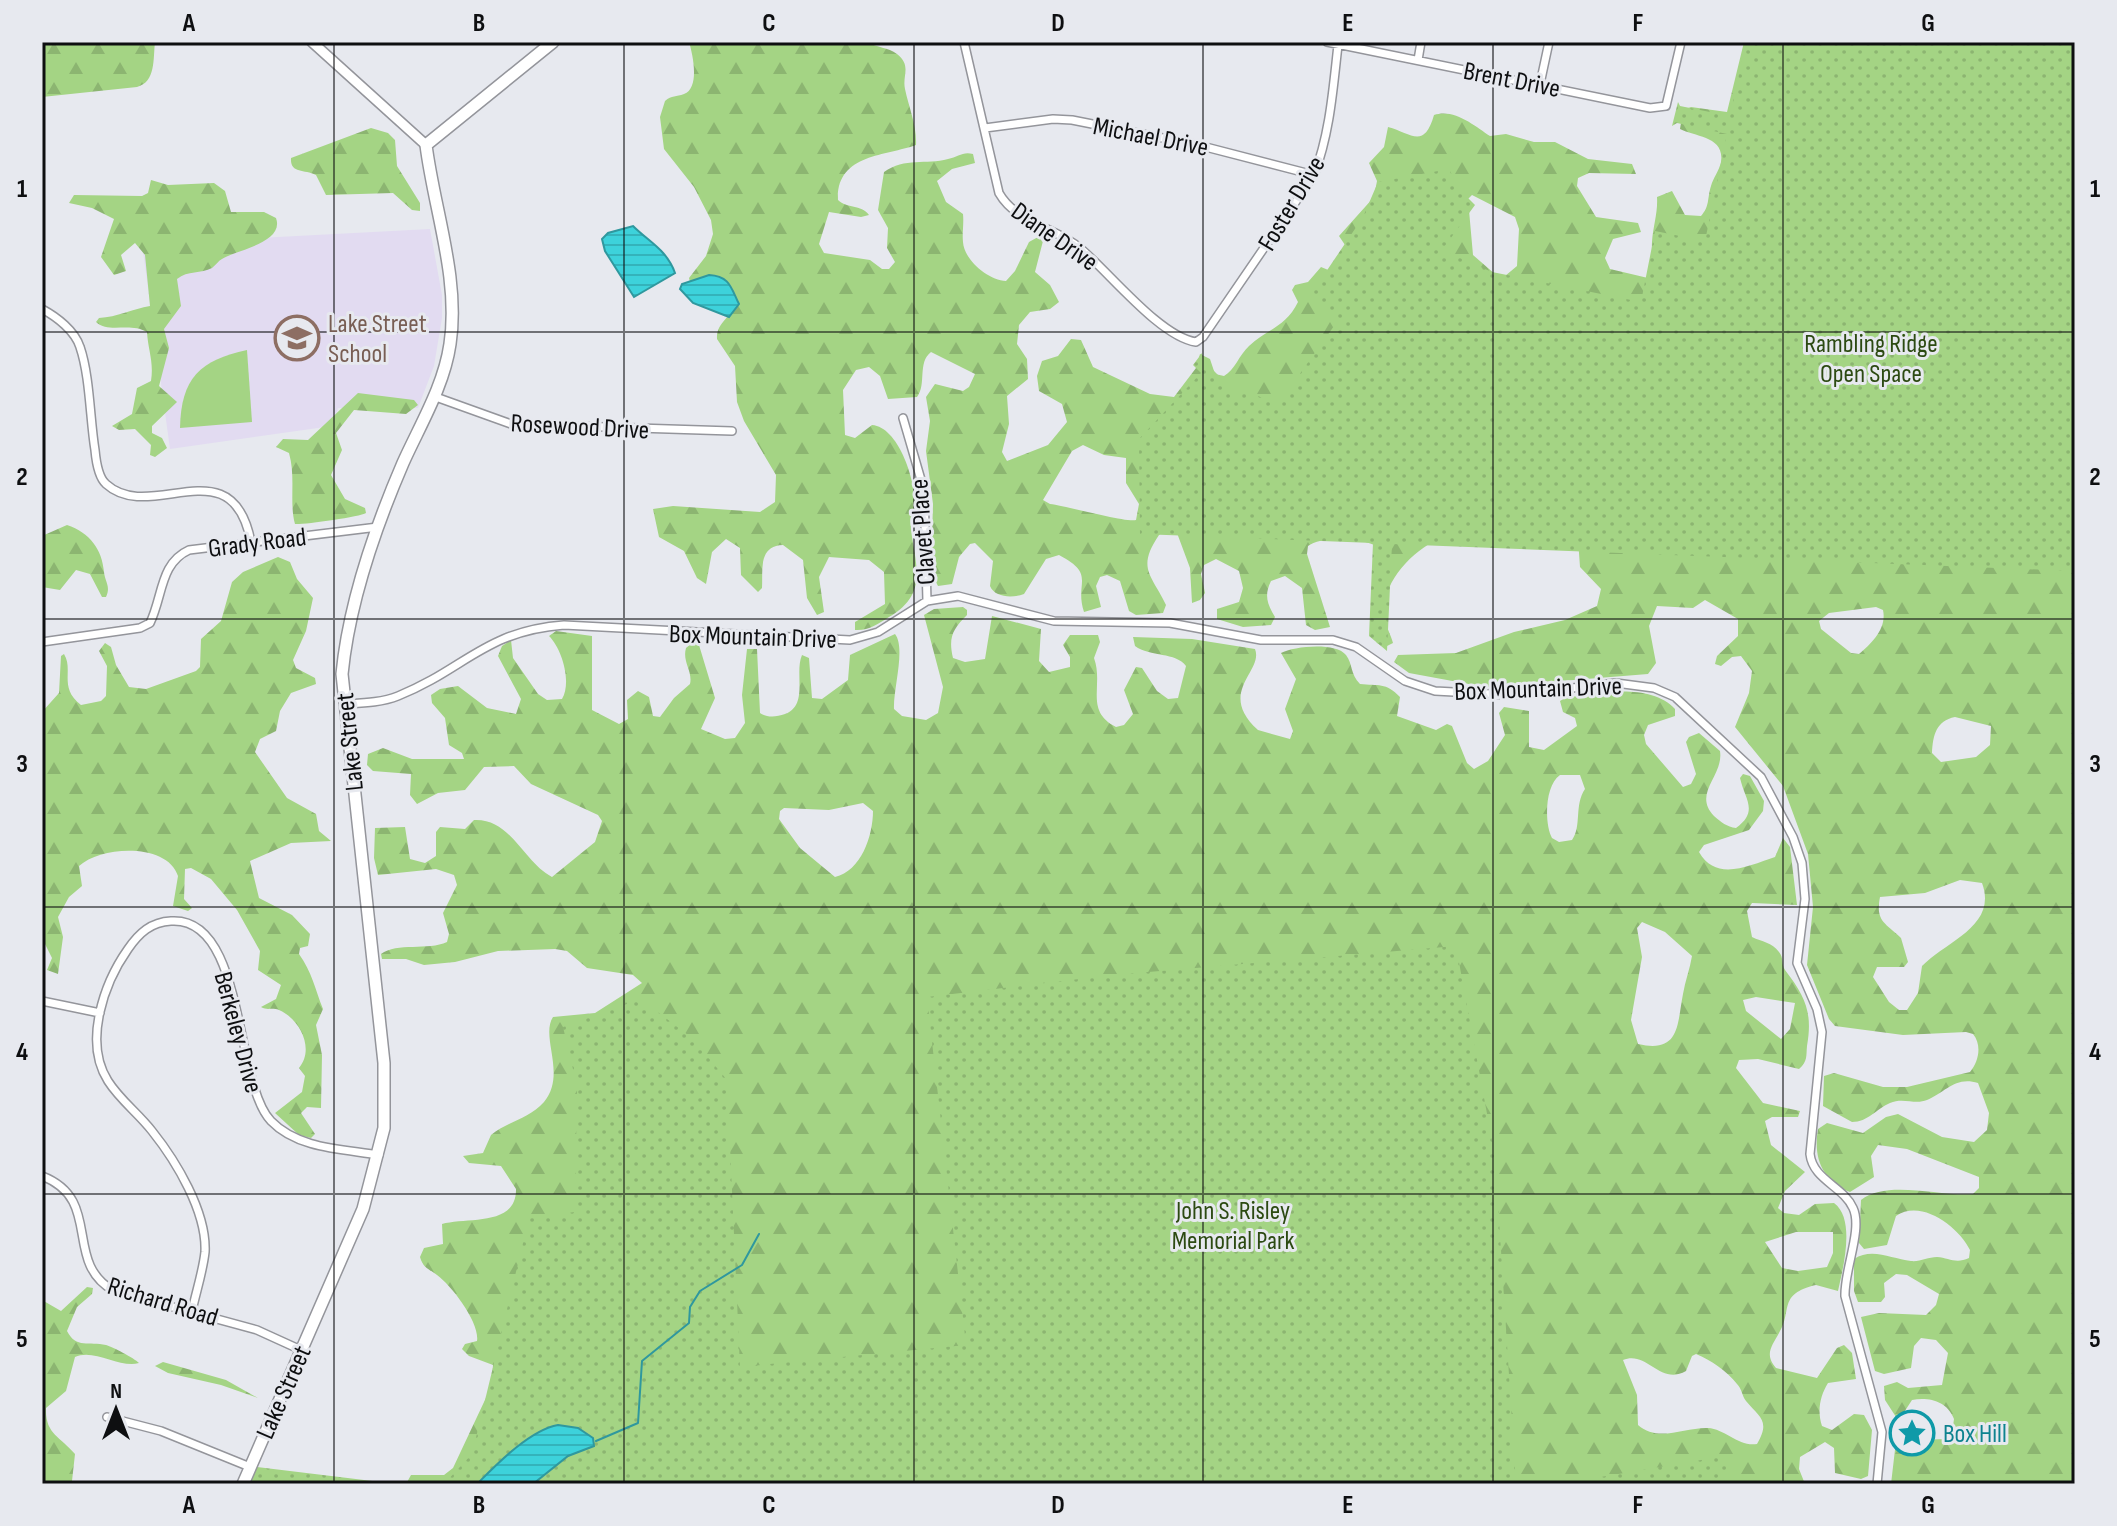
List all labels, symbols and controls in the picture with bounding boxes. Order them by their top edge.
text: A [182,8,196,39]
text: B [473,8,485,39]
text: C [762,8,776,39]
text: D [1051,8,1065,39]
text: E [1342,8,1354,39]
text: F [1633,8,1644,39]
text: G [1921,8,1935,39]
street label: Brent Drive [1461,56,1563,105]
street label: Michael Drive [1091,111,1211,164]
street label: Foster Drive [1252,151,1333,257]
text: 1 [17,174,27,205]
text: 1 [2090,174,2100,205]
street label: Diane Drive [1005,196,1103,278]
place label: Lake Street School [328,309,427,370]
school or university icon: Lake Street School [273,314,321,362]
park label: Rambling Ridge Open Space [1804,329,1938,390]
street label: Rosewood Drive [510,408,650,447]
text: 2 [16,462,28,493]
text: 2 [2089,462,2101,493]
street label: Clavet Place [904,478,943,586]
street label: Grady Road [206,522,308,565]
street label: Box Mountain Drive [669,619,837,656]
street label: Box Mountain Drive [1454,671,1622,708]
street label: Lake Street [330,691,371,792]
text: 3 [16,749,28,780]
text: 3 [2089,749,2101,780]
street label: Berkeley Drive [207,968,269,1096]
text: 4 [16,1037,28,1068]
text: 4 [2089,1037,2101,1068]
park label: John S. Risley Memorial Park [1172,1196,1294,1257]
street label: Richard Road [104,1271,221,1334]
text: 5 [16,1324,28,1355]
text: 5 [2089,1324,2101,1355]
street label: Lake Street [250,1341,319,1444]
north arrow [76,1370,156,1450]
text: N [110,1378,122,1405]
place icon: Box Hill [1888,1409,1936,1457]
place label: Box Hill [1943,1419,2007,1450]
text: A [182,1490,196,1521]
text: B [473,1490,485,1521]
text: C [762,1490,776,1521]
text: D [1051,1490,1065,1521]
text: E [1342,1490,1354,1521]
text: F [1633,1490,1644,1521]
text: G [1921,1490,1935,1521]

